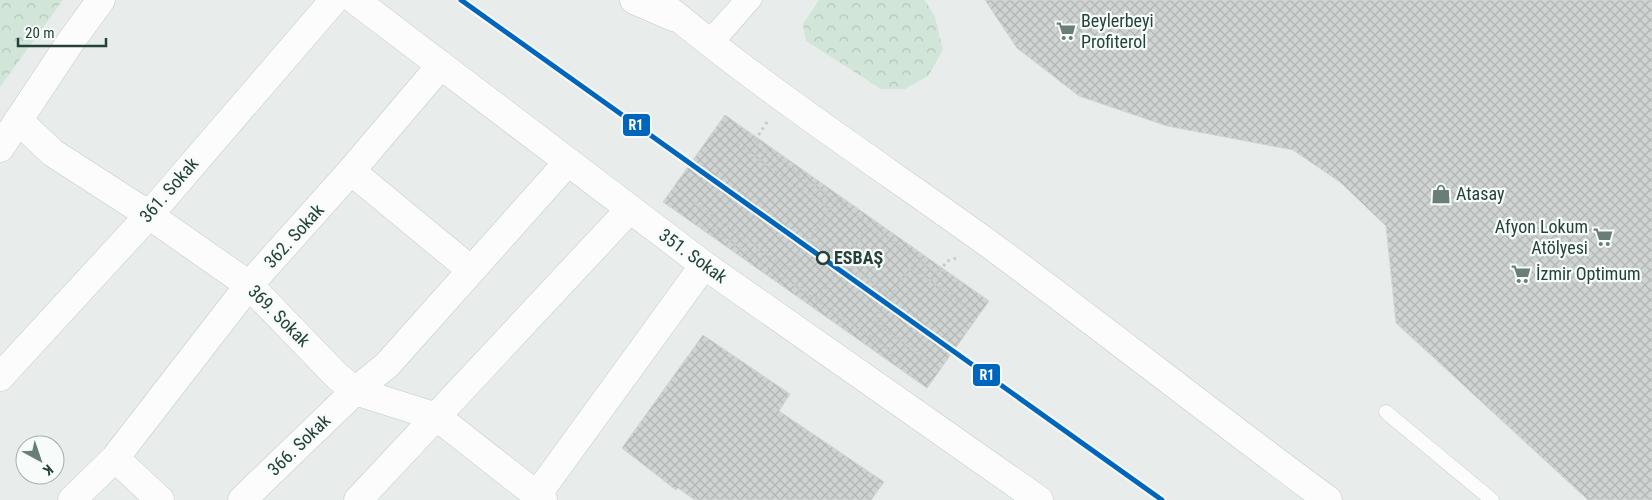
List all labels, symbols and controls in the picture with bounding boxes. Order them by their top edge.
place label: Beylerbeyi Profiterol [1081,10,1154,52]
scale bar [18,15,105,47]
supermarket icon: Beylerbeyi Profiterol [1055,20,1077,42]
text: 20 m [25,24,55,42]
line badge: R1 [622,113,651,137]
text: R1 [629,117,643,133]
street label: 361. Sokak [135,153,202,226]
shop icon: Atasay [1430,183,1452,205]
place label: Atasay [1456,183,1505,204]
street label: 362. Sokak [259,199,328,272]
place label: Afyon Lokum Atölyesi [1495,216,1588,258]
street label: 351. Sokak [655,224,731,287]
supermarket icon: Afyon Lokum Atölyesi [1592,226,1614,248]
place label: ESBAŞ [834,247,883,268]
marker: ESBAŞ [816,251,830,265]
supermarket icon: İzmir Optimum [1510,263,1532,285]
place label: İzmir Optimum [1536,263,1641,284]
street label: 369. Sokak [244,280,315,351]
line badge: R1 [972,363,1001,387]
text: R1 [980,367,994,383]
street label: 366. Sokak [263,410,334,480]
north arrow [15,435,65,485]
text: K [40,461,56,479]

